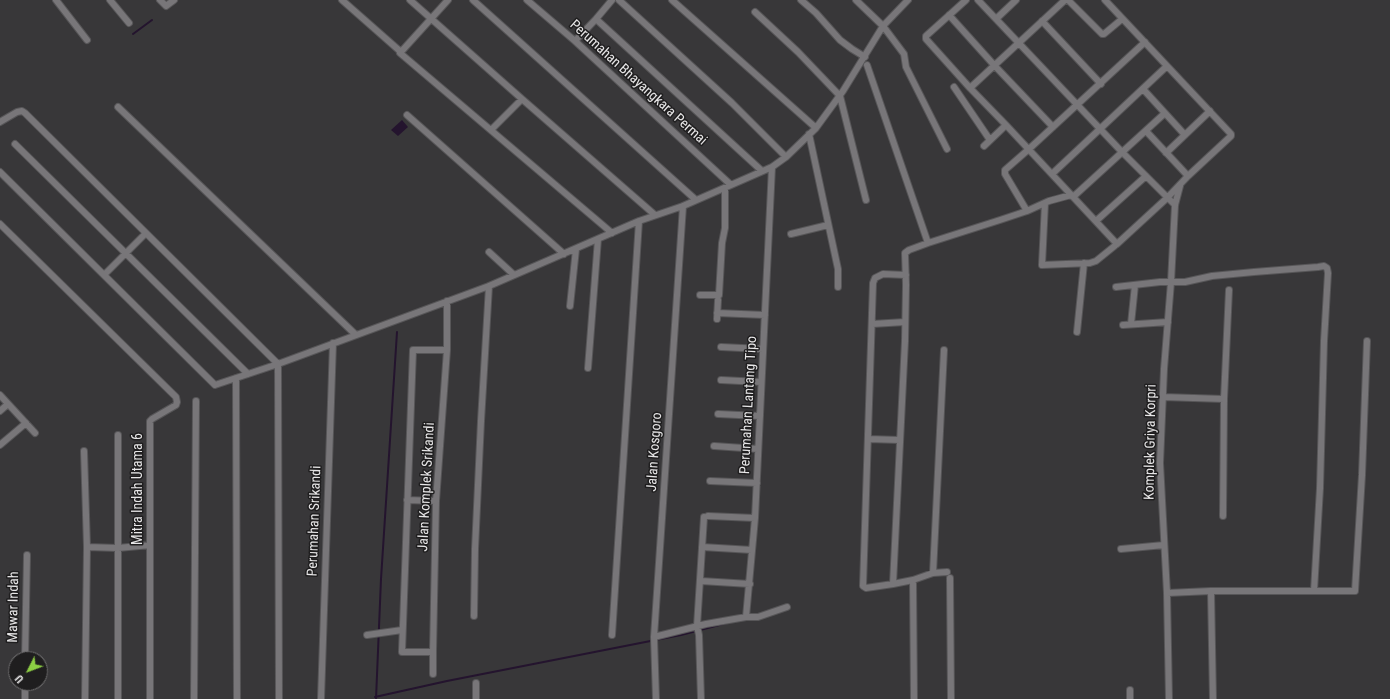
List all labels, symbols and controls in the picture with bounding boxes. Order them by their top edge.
street label: Perumahan Bhayangkara Permai [566,17,710,149]
street label: Perumahan Lantang Tipo [737,336,761,474]
street label: Komplek Griya Korpri [1142,384,1160,500]
street label: Jalan Kosgoro [644,412,666,492]
street label: Jalan Komplek Srikandi [415,422,439,552]
street label: Mitra Indah Utama 6 [130,433,146,545]
street label: Perumahan Srikandi [305,465,325,577]
street label: Mawar Indah [5,571,23,643]
north arrow [8,651,48,691]
text: U [13,672,26,685]

